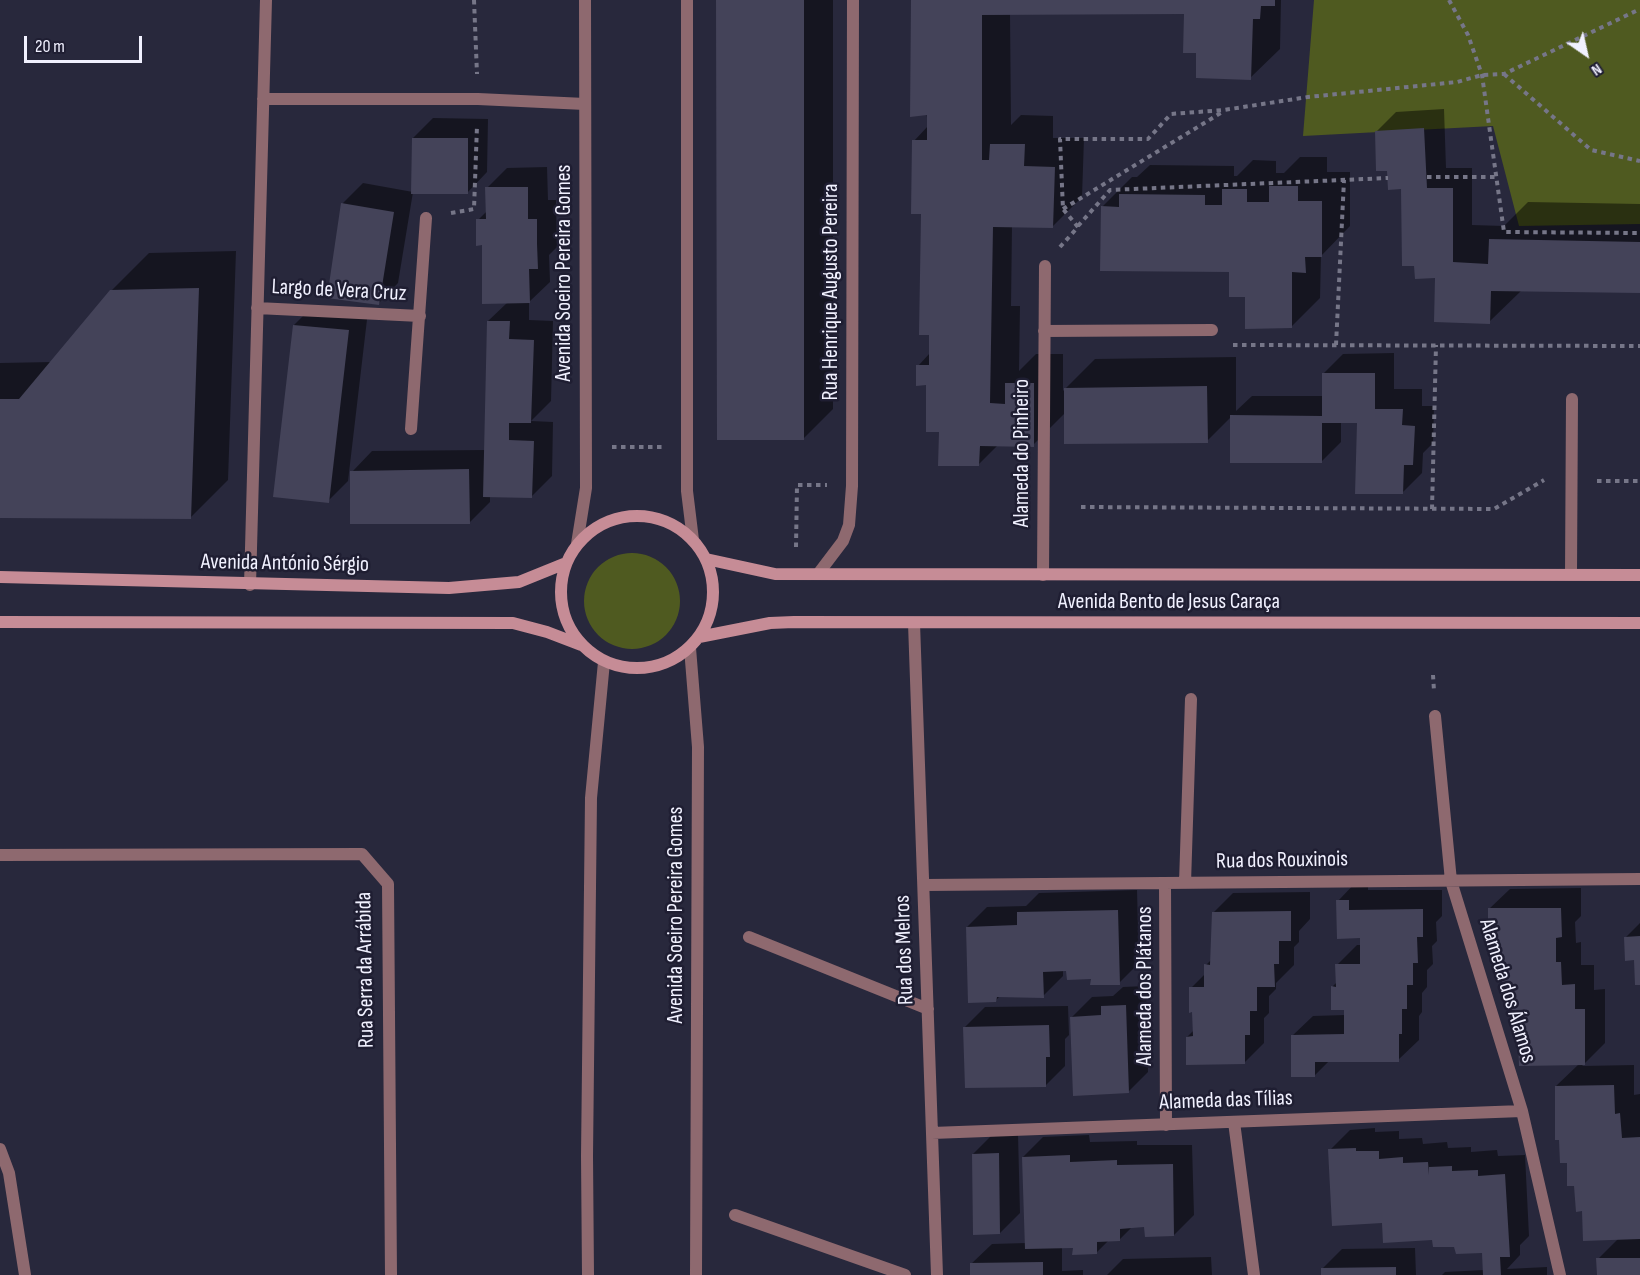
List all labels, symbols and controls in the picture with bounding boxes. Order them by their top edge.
scale bar [27,24,146,62]
north arrow [1556,24,1616,84]
text: 20 m [35,36,65,57]
text: N [1587,59,1605,80]
street label: Avenida Soeiro Pereira Gomes [551,164,577,382]
street label: Rua Henrique Augusto Pereira [818,184,844,400]
street label: Largo de Vera Cruz [271,274,407,308]
street label: Alameda do Pinheiro [1009,379,1035,527]
street label: Avenida António Sérgio [201,549,369,579]
street label: Avenida Bento de Jesus Caraça [1058,589,1280,615]
street label: Avenida Soeiro Pereira Gomes [663,806,689,1024]
street label: Rua dos Rouxinois [1216,847,1348,875]
street label: Rua Serra da Arrábida [351,892,381,1048]
street label: Rua dos Melros [890,895,920,1005]
street label: Alameda dos Plátanos [1132,906,1158,1066]
street label: Alameda dos Álamos [1473,916,1541,1066]
street label: Alameda das Tílias [1159,1085,1293,1117]

